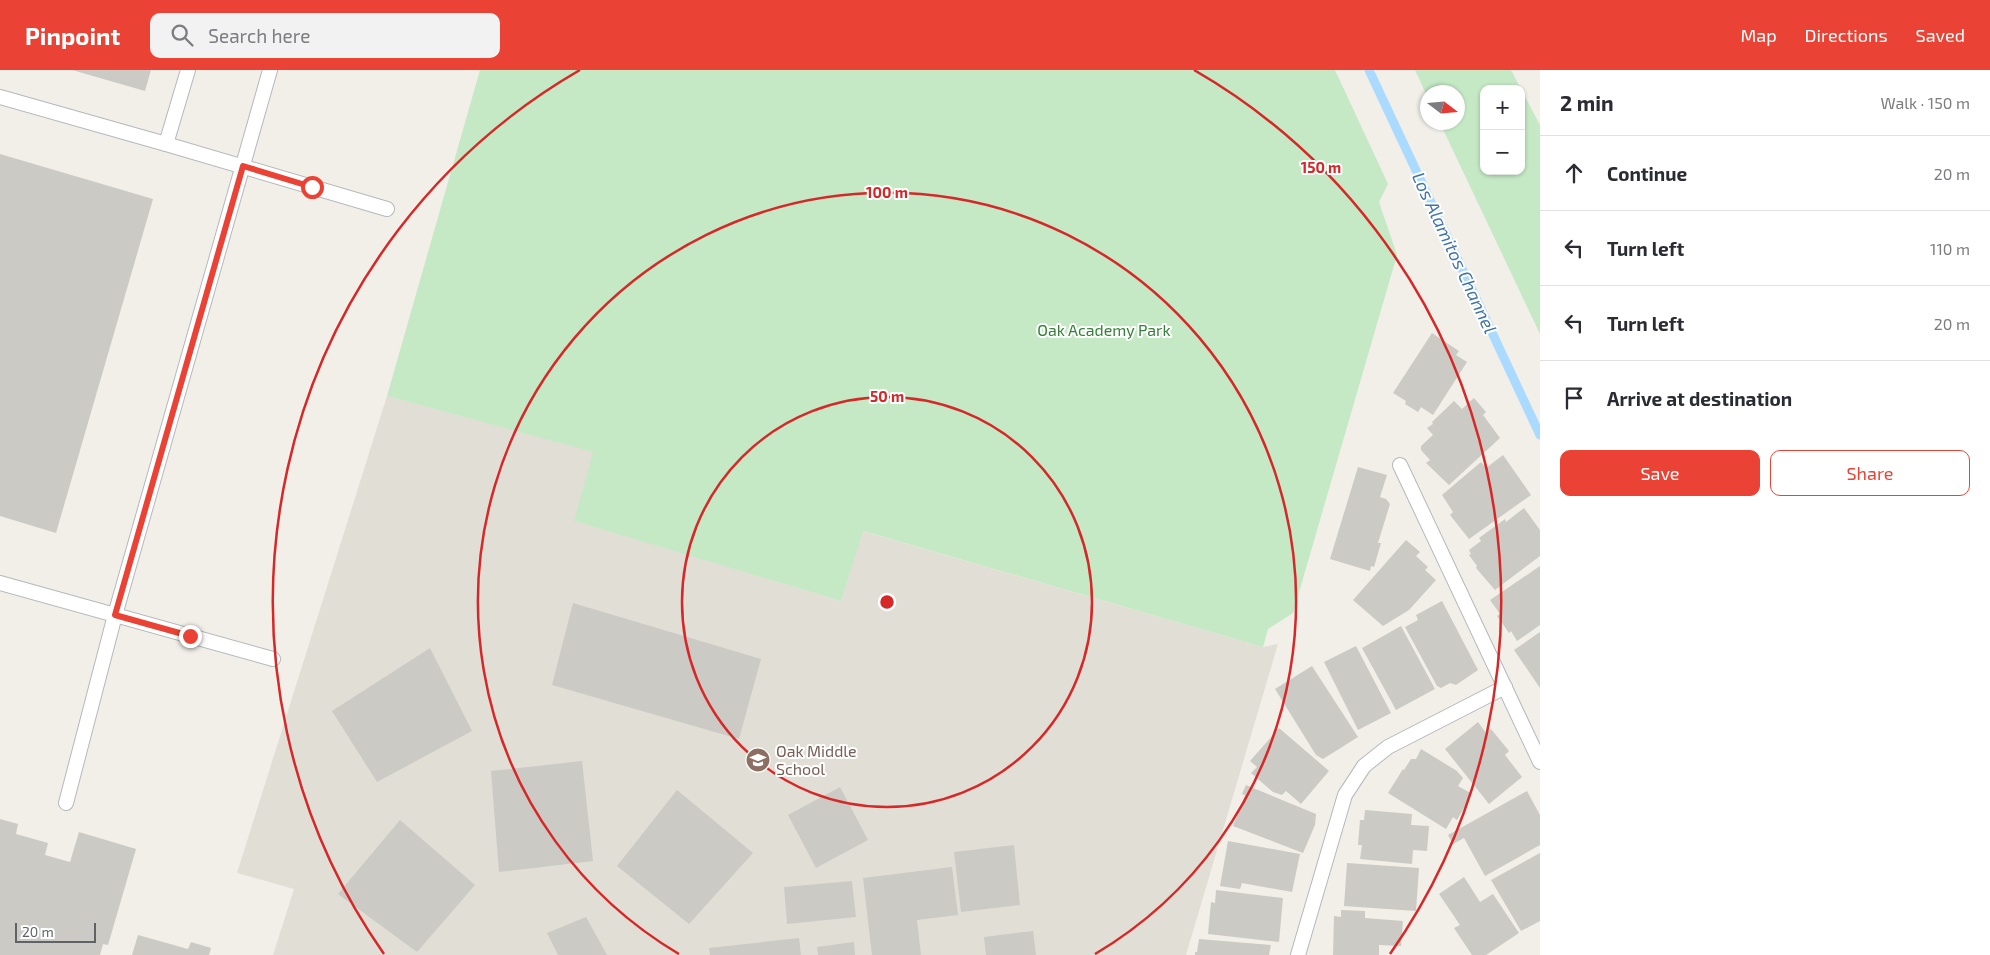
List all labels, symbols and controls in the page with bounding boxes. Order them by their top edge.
search box [150,13,500,58]
text: Pinpoint [25,21,120,50]
icon: search [168,21,196,49]
text: Search here [208,24,310,47]
text: Map [1740,24,1777,46]
text: Directions [1805,24,1888,46]
text: Saved [1916,24,1965,46]
north arrow [1420,85,1465,130]
map controls [1480,85,1525,175]
button: + [1480,85,1525,130]
text: 2 min [1560,90,1614,115]
text: Walk · 150 m [1880,93,1970,112]
button: − [1480,130,1525,175]
text: 150 m [1301,158,1341,176]
icon: ahead [1560,159,1588,187]
text: Continue [1607,162,1687,185]
text: 20 m [1934,164,1970,183]
water label: Los Alamitos Channel [1408,168,1502,337]
route start [301,176,324,199]
text: 100 m [866,183,908,201]
icon: left [1560,234,1588,262]
text: Turn left [1607,237,1684,260]
text: 110 m [1930,239,1970,258]
icon: left [1560,309,1588,337]
text: Turn left [1607,312,1684,335]
text: 20 m [1934,314,1970,333]
park label: Oak Academy Park [1037,320,1171,339]
icon: arrive [1560,384,1588,412]
text: 50 m [870,387,904,405]
text: Arrive at destination [1607,387,1792,410]
button: Save [1560,450,1760,496]
button: Share [1770,450,1970,496]
centre of rings [878,593,896,611]
route end [179,625,202,648]
place label: Oak Middle School [776,741,857,778]
school or university icon: Oak Middle School [745,747,771,773]
scale bar [15,920,96,943]
text: 20 m [22,923,54,940]

